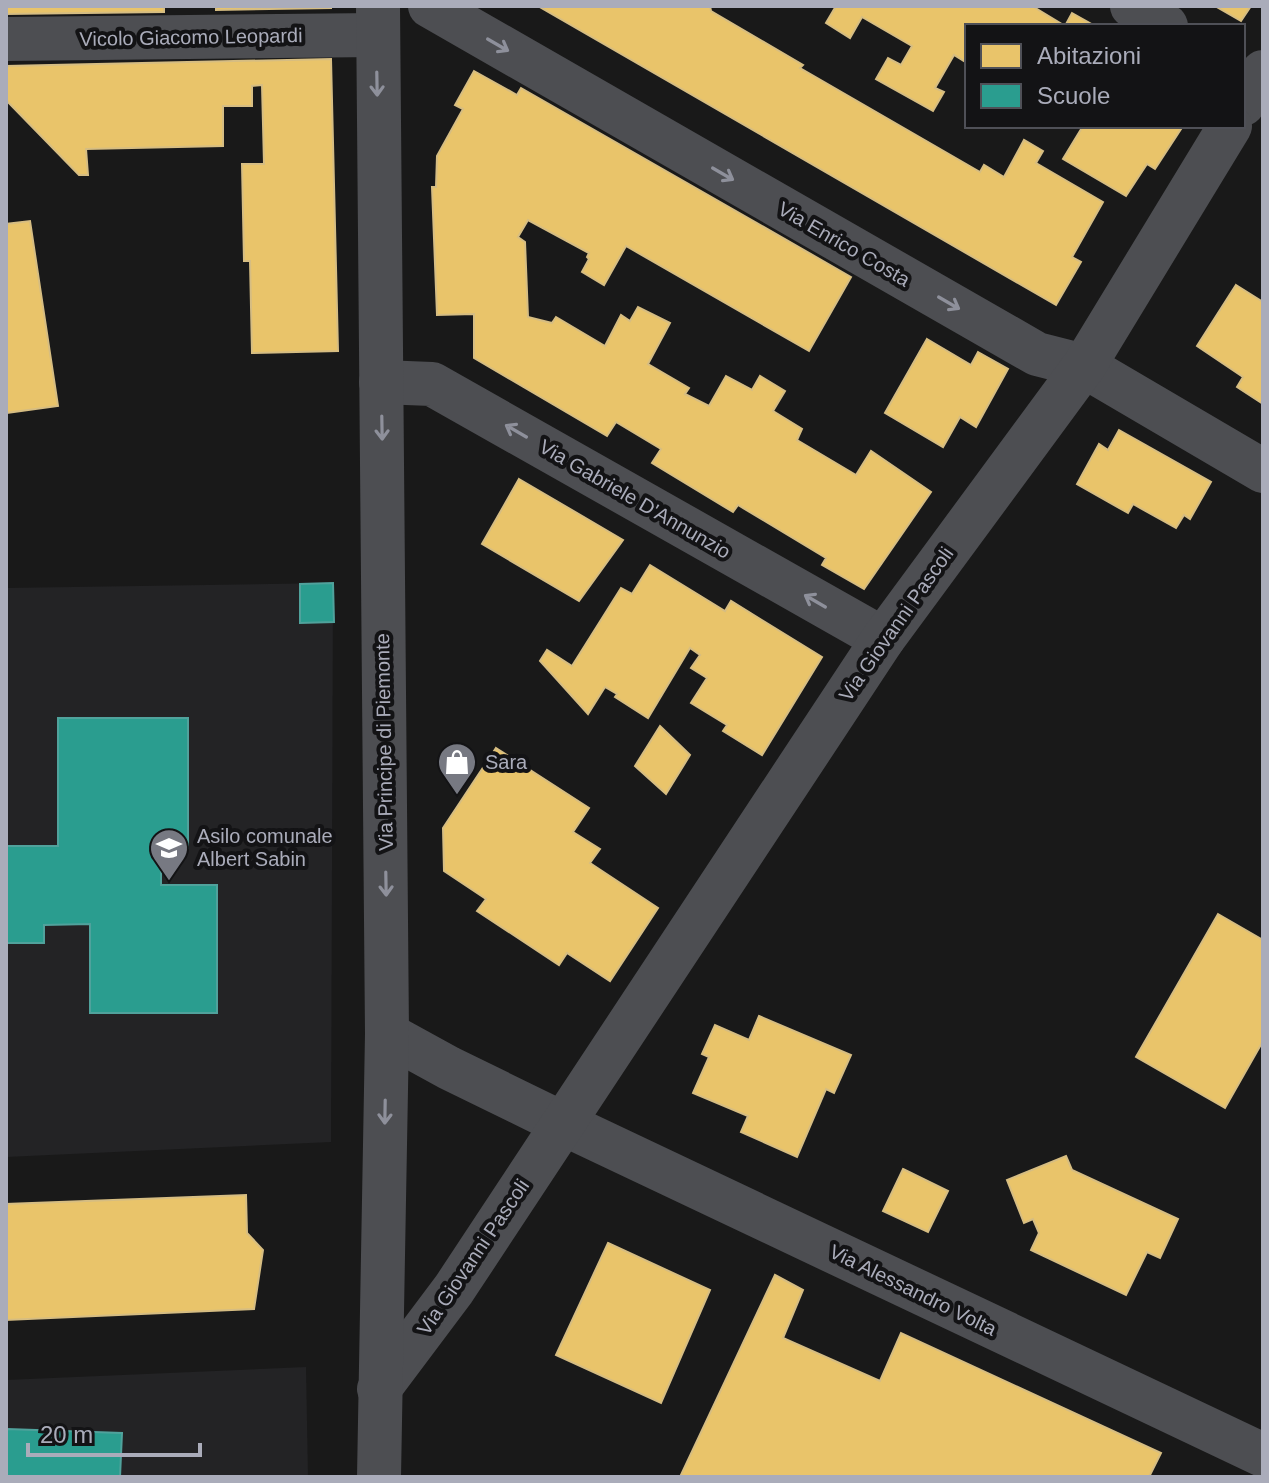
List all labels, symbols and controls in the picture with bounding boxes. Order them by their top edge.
street label: Vicolo Giacomo Leopardi [79,24,303,50]
legend [965,24,1245,128]
one-way arrow [486,37,509,53]
text: Abitazioni [1037,42,1141,69]
one-way arrow [370,70,385,97]
text: Scuole [1037,82,1110,109]
one-way arrow [711,166,734,182]
street label: Via Enrico Costa [774,197,915,291]
one-way arrow [937,295,960,311]
one-way arrow [374,414,390,441]
one-way arrow [504,423,528,438]
street label: Via Gabriele D'Annunzio [536,435,734,563]
street label: Via Giovanni Pascoli [834,543,958,705]
one-way arrow [804,593,827,609]
street label: Via Principe di Piemonte [371,633,397,851]
shop icon: Sara [436,741,478,796]
place label: Sara [485,751,528,773]
place label: Asilo comunale Albert Sabin [197,825,333,870]
school or university icon: Asilo comunale Albert Sabin [148,827,190,882]
one-way arrow [378,870,394,897]
one-way arrow [378,1098,393,1125]
street label: Via Giovanni Pascoli [413,1175,533,1339]
street label: Via Alessandro Volta [826,1240,1001,1340]
scale bar [28,1407,200,1457]
text: 20 m [40,1421,93,1448]

